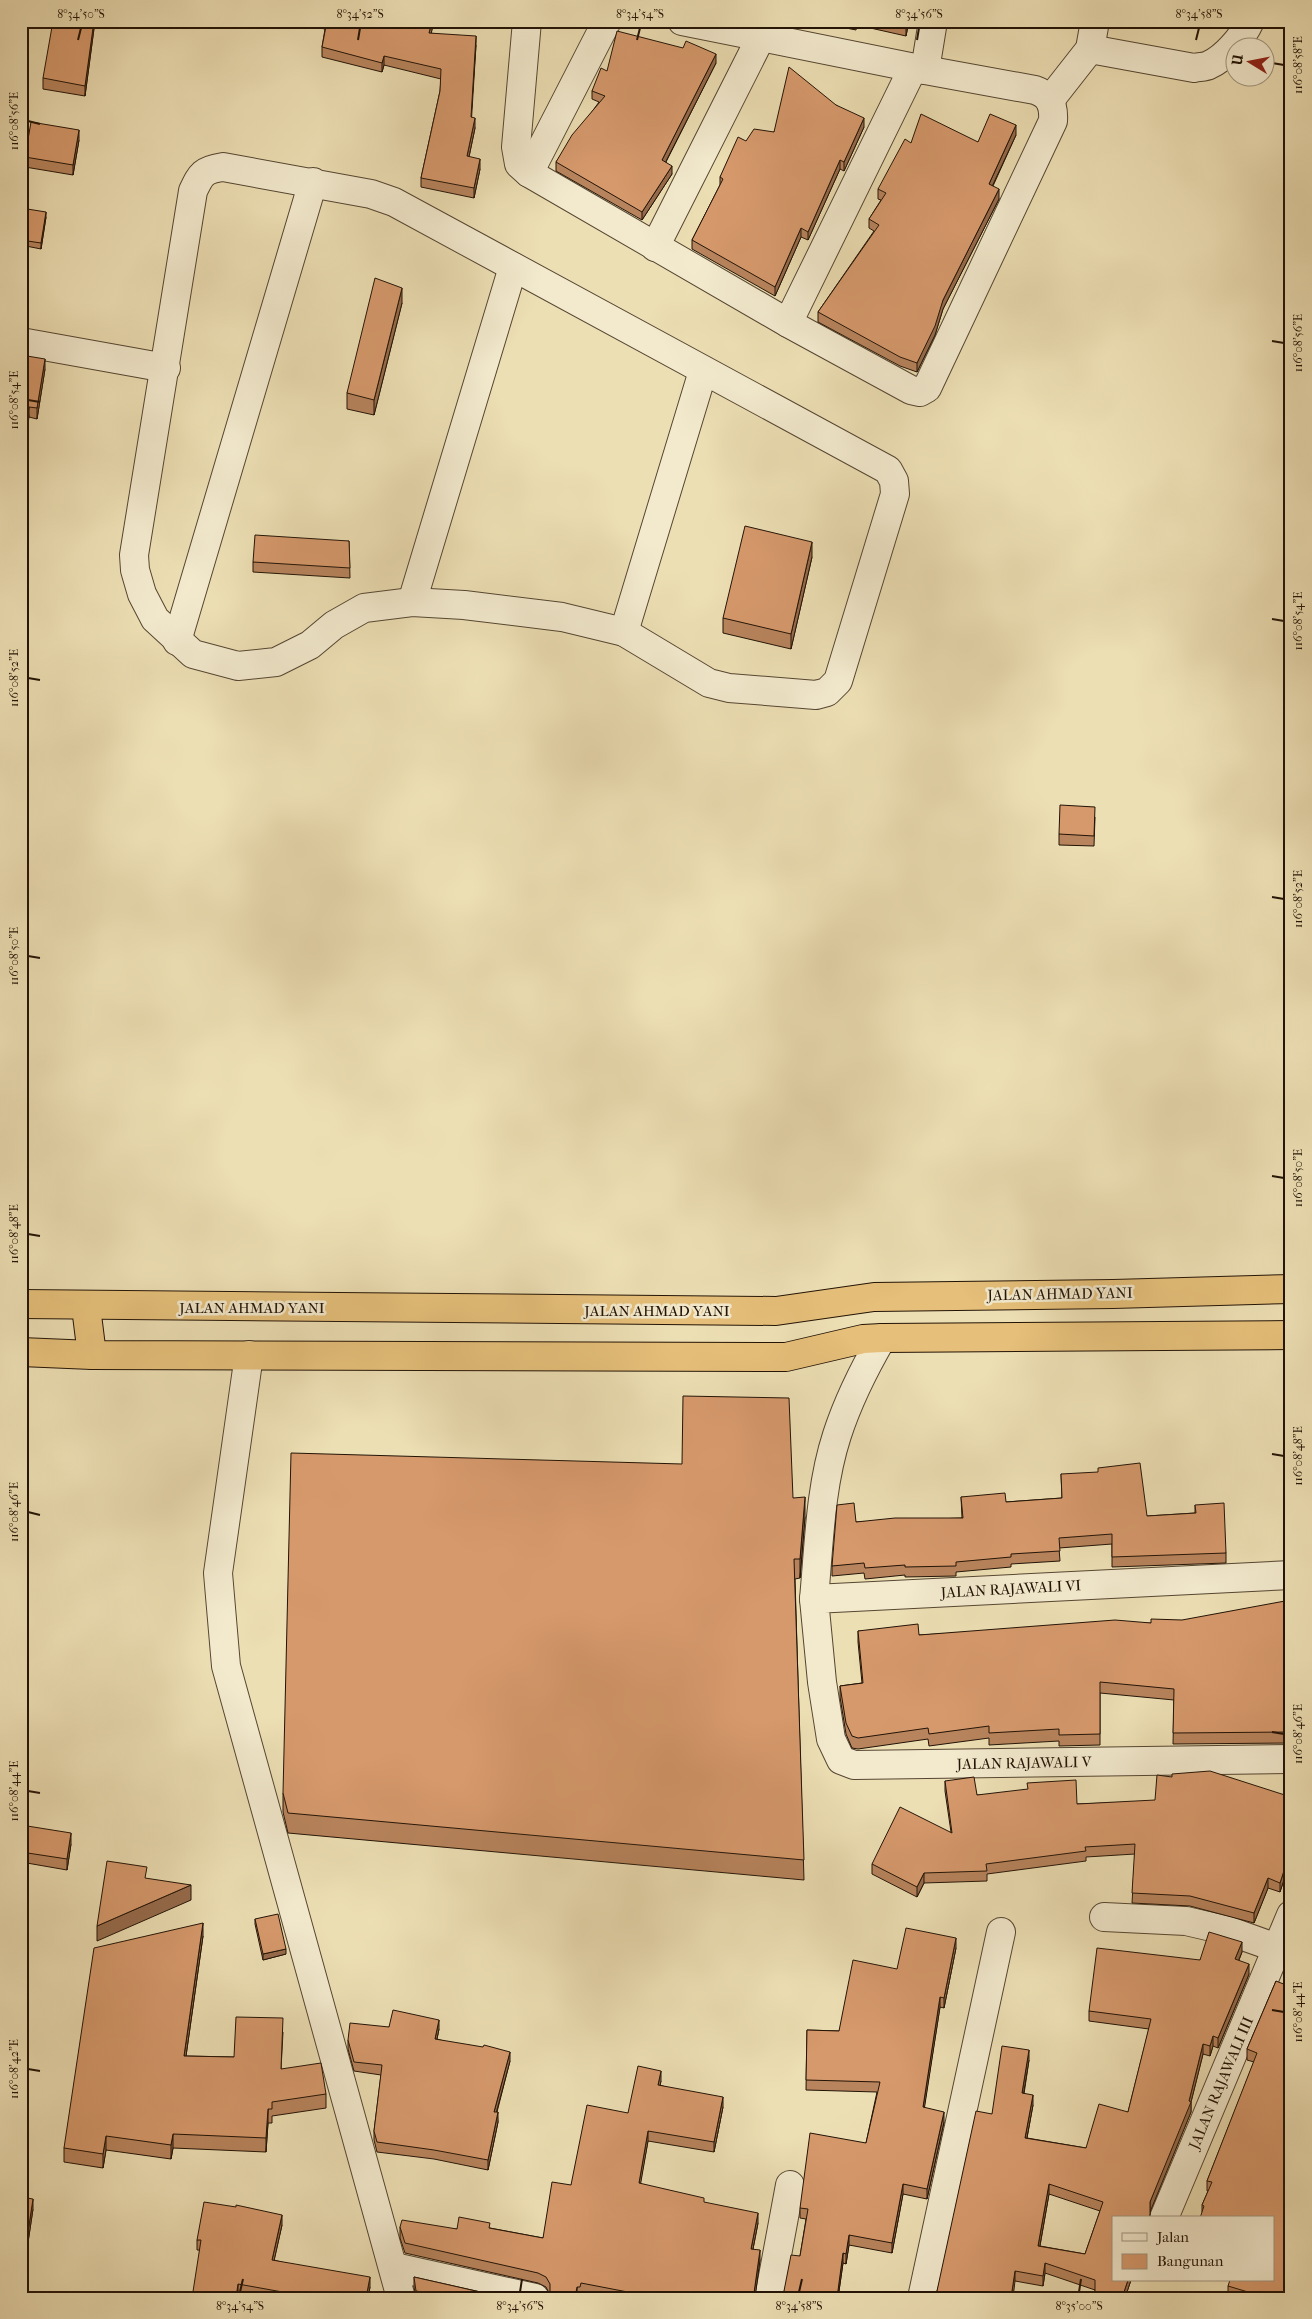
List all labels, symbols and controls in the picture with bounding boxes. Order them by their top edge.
text: 8°34'50"S [57,7,105,21]
text: 8°34'52"S [336,7,384,21]
text: 8°34'54"S [616,7,664,21]
text: 8°34'56"S [895,7,943,21]
text: 8°34'58"S [1175,7,1223,21]
text: 116°08'58"E [1291,36,1305,94]
north arrow [1224,38,1274,88]
text: U [1228,53,1247,68]
text: 116°08'56"E [7,92,21,150]
text: 116°08'56"E [1291,314,1305,372]
text: 116°08'54"E [7,371,21,429]
text: 116°08'54"E [1291,592,1305,650]
text: 116°08'52"E [7,649,21,707]
text: 116°08'52"E [1291,870,1305,928]
text: 116°08'50"E [7,927,21,985]
text: 116°08'50"E [1291,1149,1305,1207]
text: 116°08'48"E [7,1204,21,1264]
street label: JALAN AHMAD YANI [986,1284,1133,1304]
street label: JALAN AHMAD YANI [178,1299,325,1317]
street label: JALAN AHMAD YANI [583,1302,730,1320]
text: 116°08'48"E [1291,1426,1305,1486]
text: 116°08'46"E [7,1482,21,1542]
street label: JALAN RAJAWALI VI [939,1576,1082,1602]
text: 116°08'46"E [1291,1704,1305,1764]
street label: JALAN RAJAWALI V [955,1753,1093,1773]
text: 116°08'44"E [7,1761,21,1821]
text: 116°08'44"E [1291,1982,1305,2042]
street label: JALAN RAJAWALI III [1184,2014,1257,2153]
text: 116°08'42"E [7,2039,21,2099]
legend [1112,2216,1274,2282]
text: Jalan [1156,2228,1189,2246]
text: Bangunan [1157,2252,1224,2270]
text: 8°34'54"S [216,2299,264,2313]
text: 8°34'56"S [496,2299,544,2313]
text: 8°34'58"S [775,2299,823,2313]
text: 8°35'00"S [1055,2299,1103,2313]

